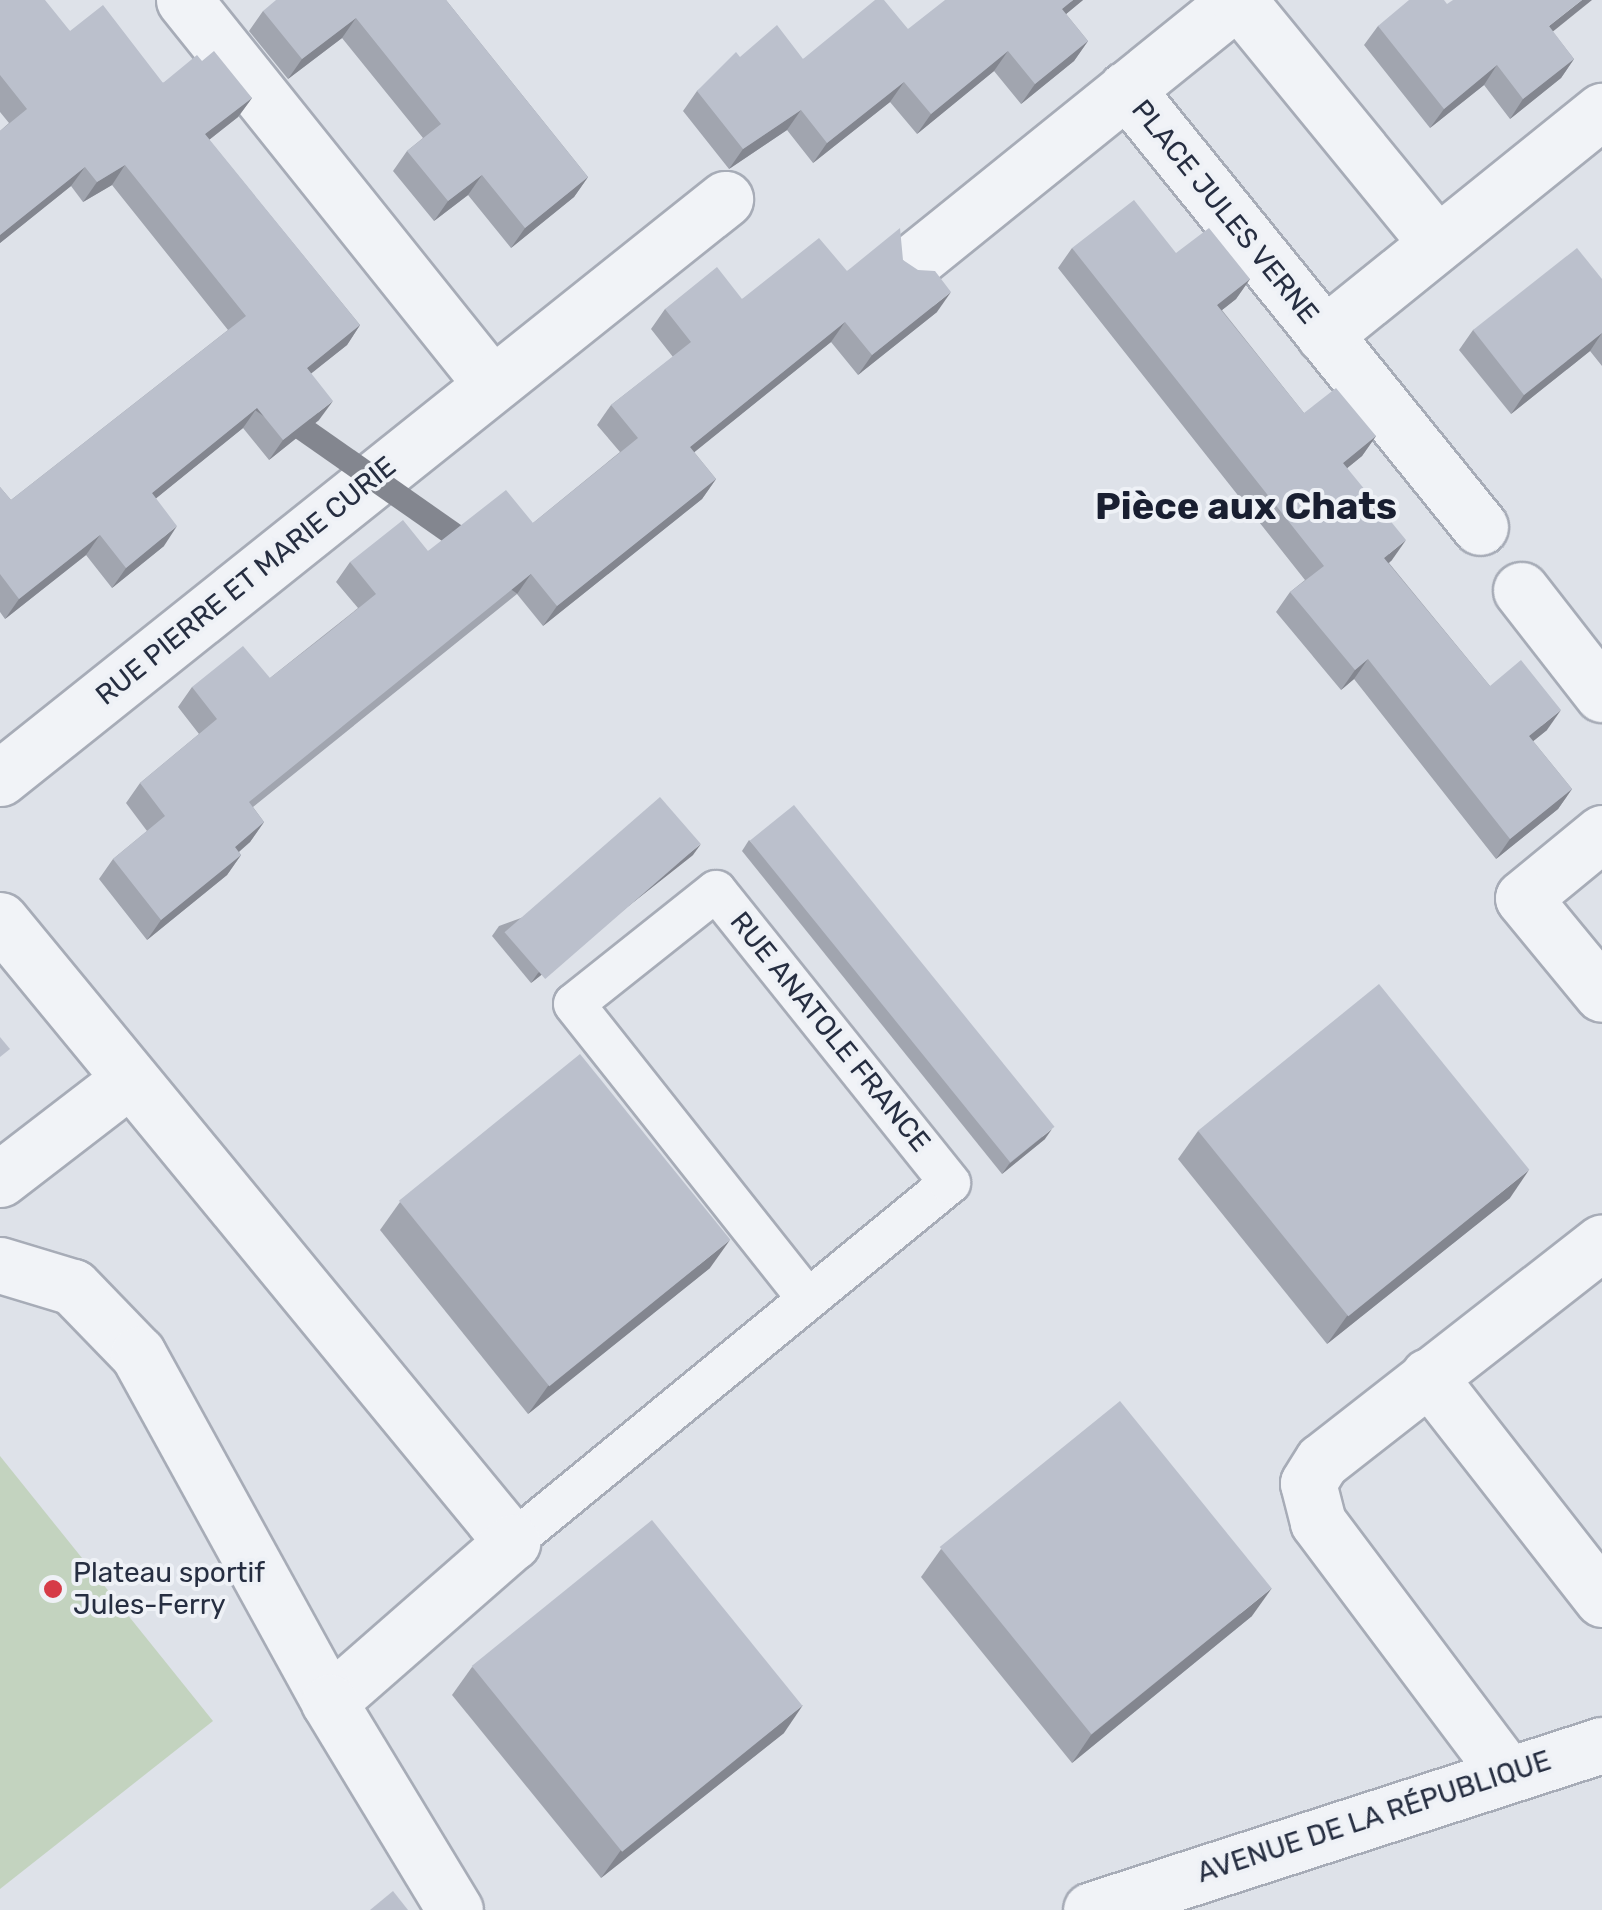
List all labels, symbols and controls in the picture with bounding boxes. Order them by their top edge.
street label: PLACE JULES VERNE [1124,93,1326,331]
street label: RUE PIERRE ET MARIE CURIE [89,449,403,713]
district label: Pièce aux Chats [1095,484,1397,530]
street label: RUE ANATOLE FRANCE [723,905,937,1159]
place label: Plateau sportif Jules-Ferry [73,1556,265,1622]
marker: Plateau sportif Jules-Ferry [42,1578,64,1600]
street label: AVENUE DE LA RÉPUBLIQUE [1193,1744,1555,1890]

